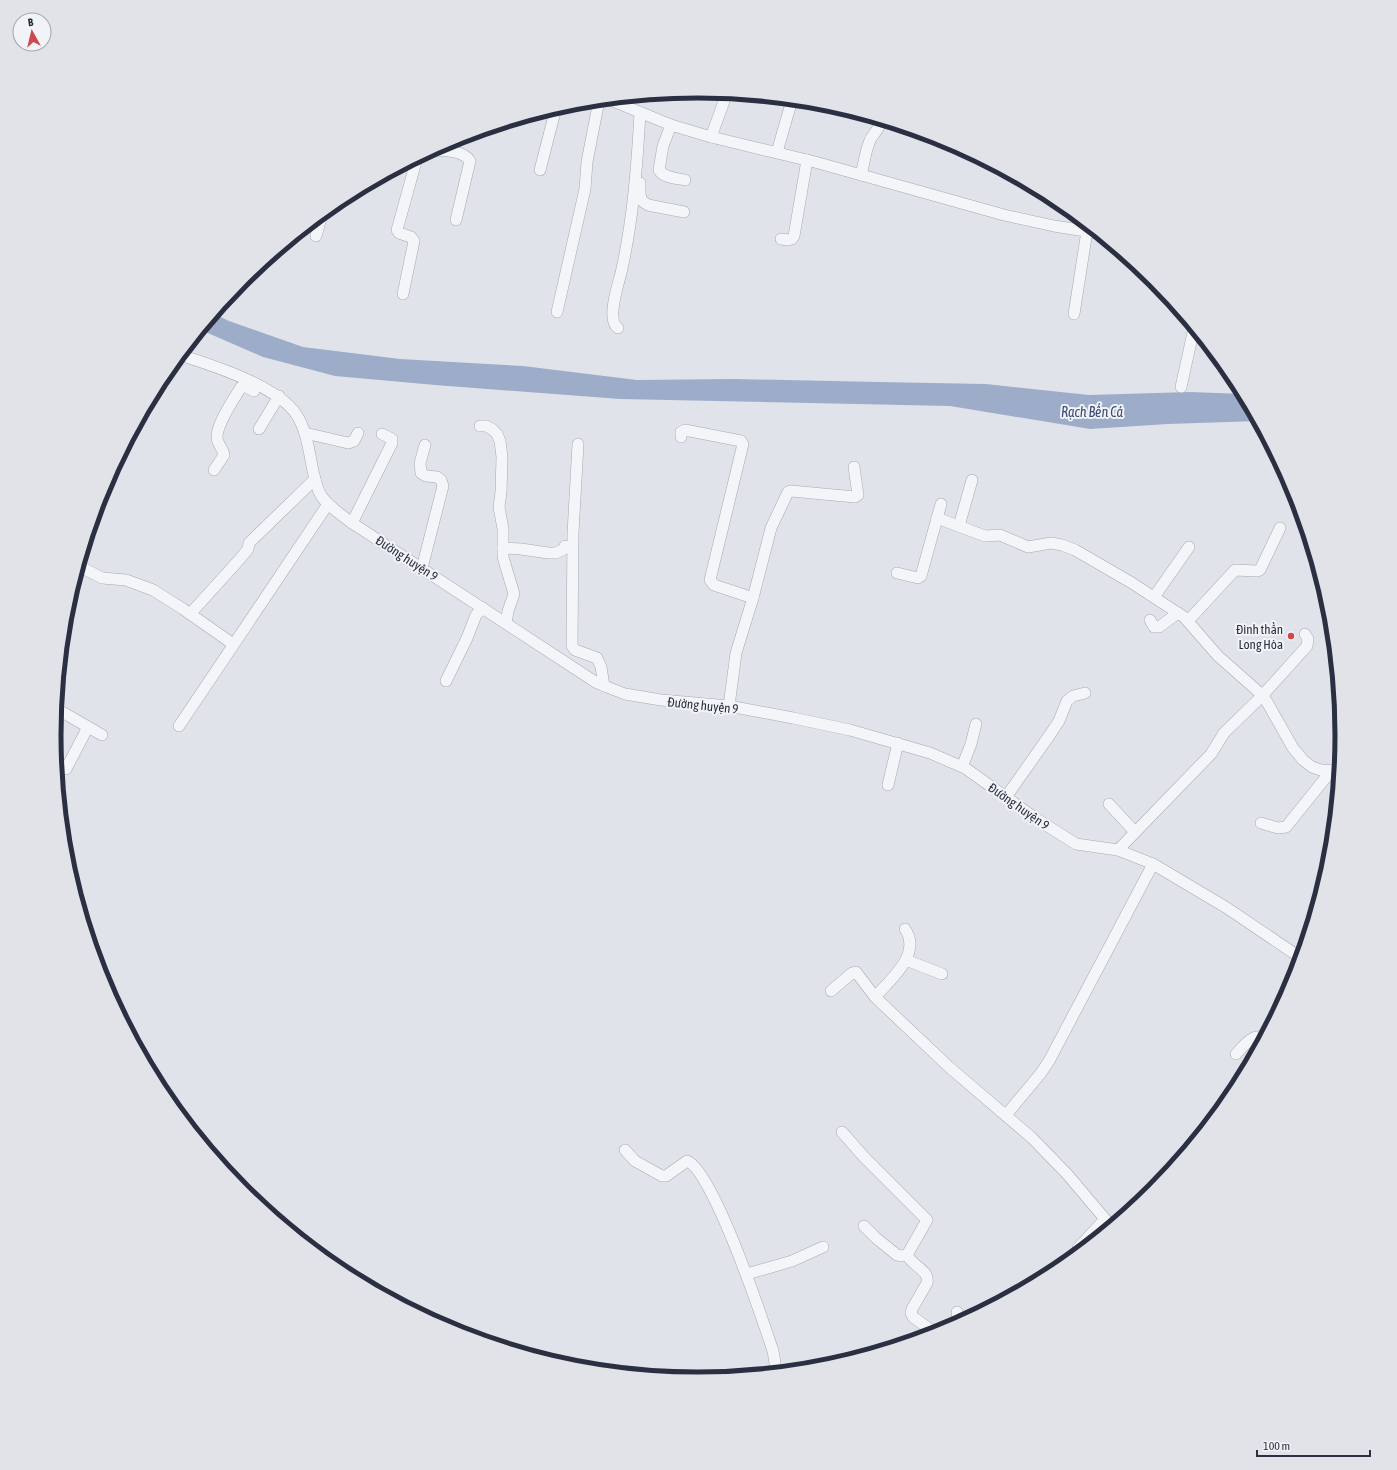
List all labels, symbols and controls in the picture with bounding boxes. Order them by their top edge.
north arrow [12,12,52,52]
text: B [27,16,35,28]
water label: Rạch Bến Cá [1061,403,1123,420]
street label: Đường huyện 9 [373,533,441,584]
place label: Đình thần Long Hòa [1236,622,1283,652]
marker: Đình thần Long Hòa [1286,631,1296,641]
street label: Đường huyện 9 [667,694,739,717]
street label: Đường huyện 9 [985,780,1052,833]
scale bar [1257,1432,1370,1458]
text: 100 m [1263,1439,1290,1453]

